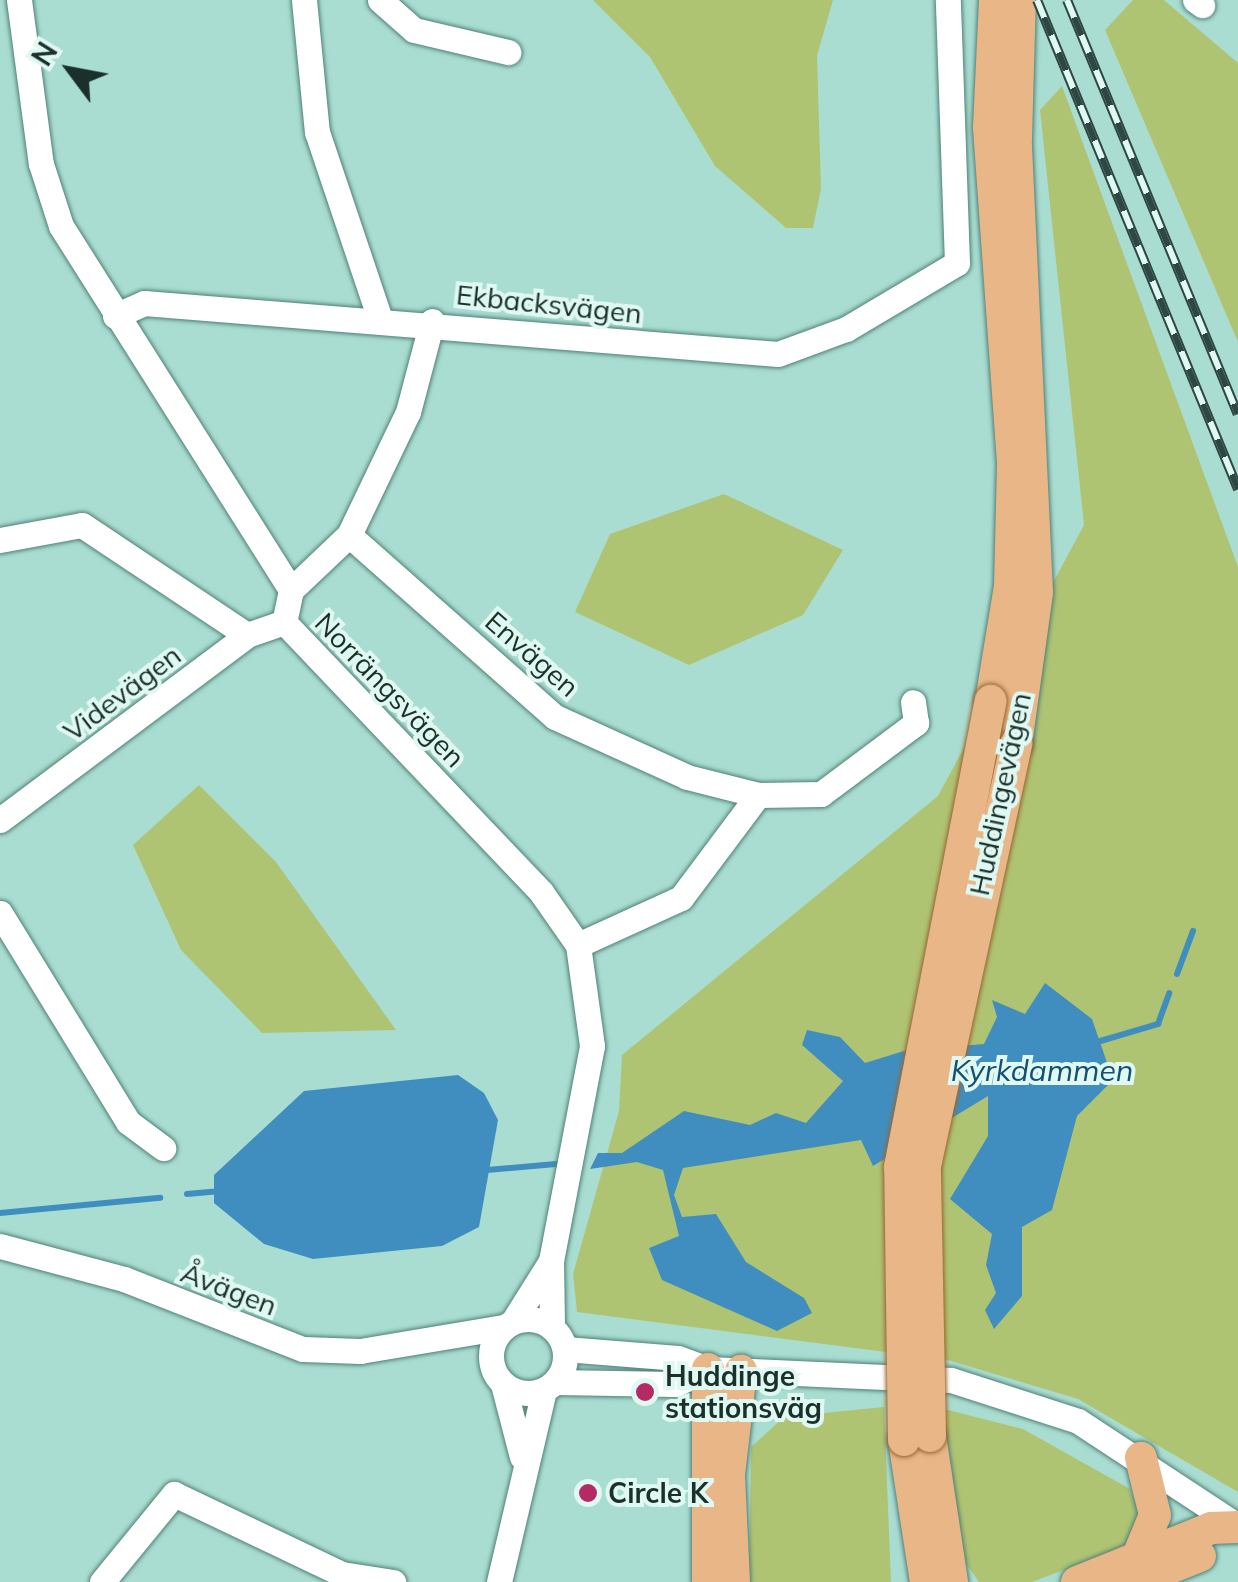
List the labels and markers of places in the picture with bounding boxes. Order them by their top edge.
place label: Huddinge stationsväg [665,1359,822,1425]
marker: Huddinge stationsväg [634,1381,656,1403]
place label: Circle K [608,1476,708,1510]
marker: Circle K [577,1482,599,1504]

